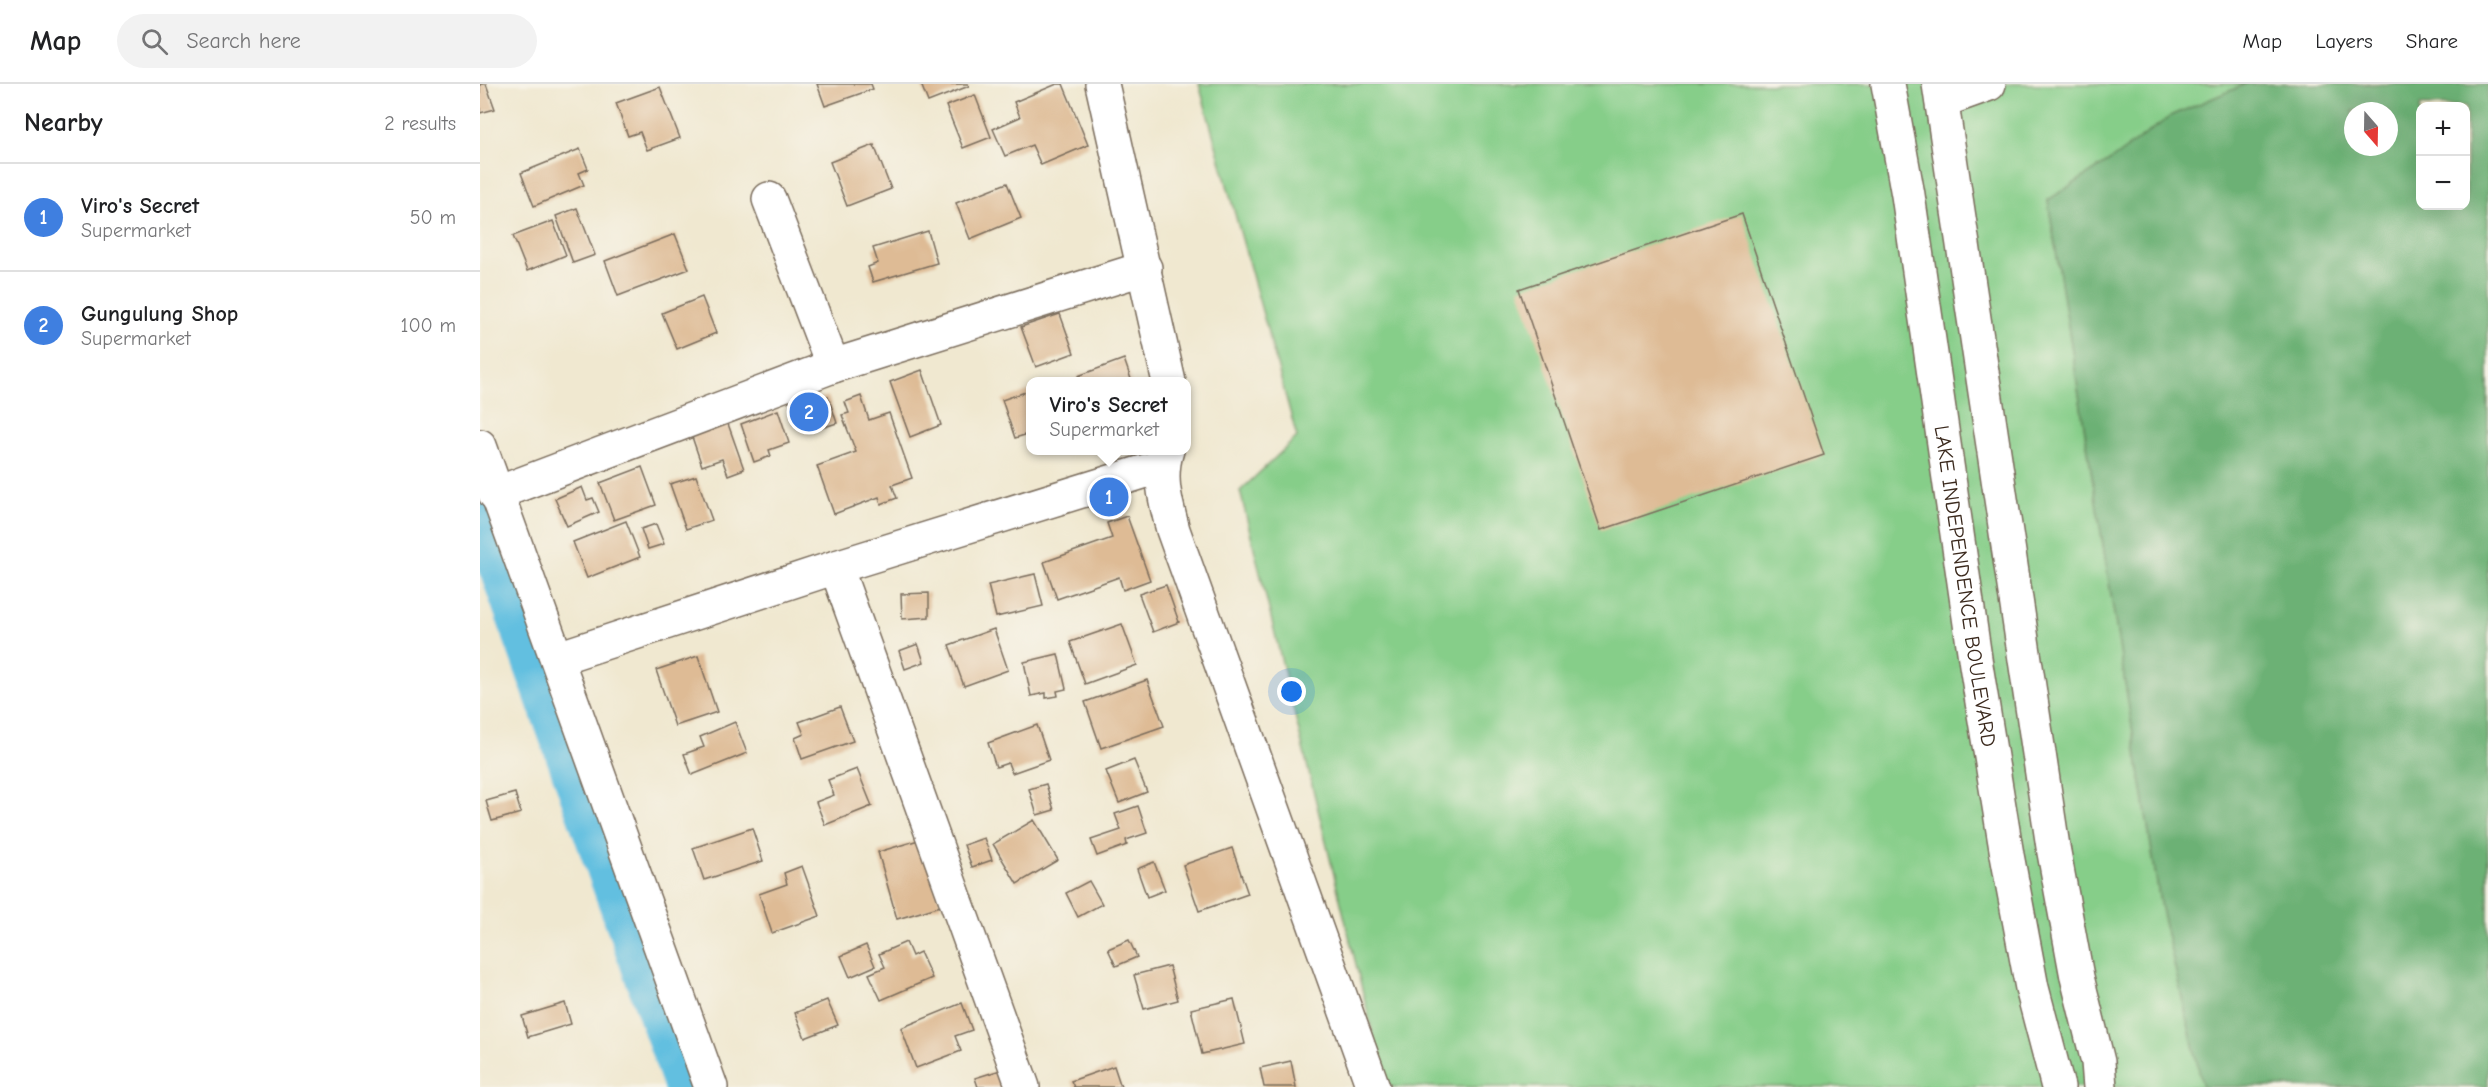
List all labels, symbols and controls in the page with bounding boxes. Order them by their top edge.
search box [117,14,537,68]
text: Map [30,25,81,57]
icon: search [138,25,171,58]
text: Search here [186,28,301,54]
text: Map [2243,29,2282,53]
text: Layers [2315,29,2373,53]
text: Share [2406,29,2458,53]
north arrow [2344,102,2398,156]
map controls [2416,102,2470,210]
button: + [2416,102,2470,156]
text: Nearby [24,108,103,138]
text: 2 results [384,112,456,135]
button: − [2416,156,2470,210]
text: Viro's Secret [81,193,199,219]
text: 1 [40,206,47,229]
text: 50 m [410,206,456,229]
text: Supermarket [81,219,191,242]
text: Gungulung Shop [81,301,238,327]
text: 2 [39,314,48,337]
text: 100 m [401,314,456,337]
text: Supermarket [81,327,191,350]
popup [1026,377,1191,455]
pin: 2 [790,390,828,434]
text: Viro's Secret [1049,392,1168,418]
text: Supermarket [1049,418,1159,441]
street label: LAKE INDEPENDENCE BOULEVARD [1929,424,2001,749]
pin: 1 [1090,474,1128,520]
your location [1277,677,1306,706]

